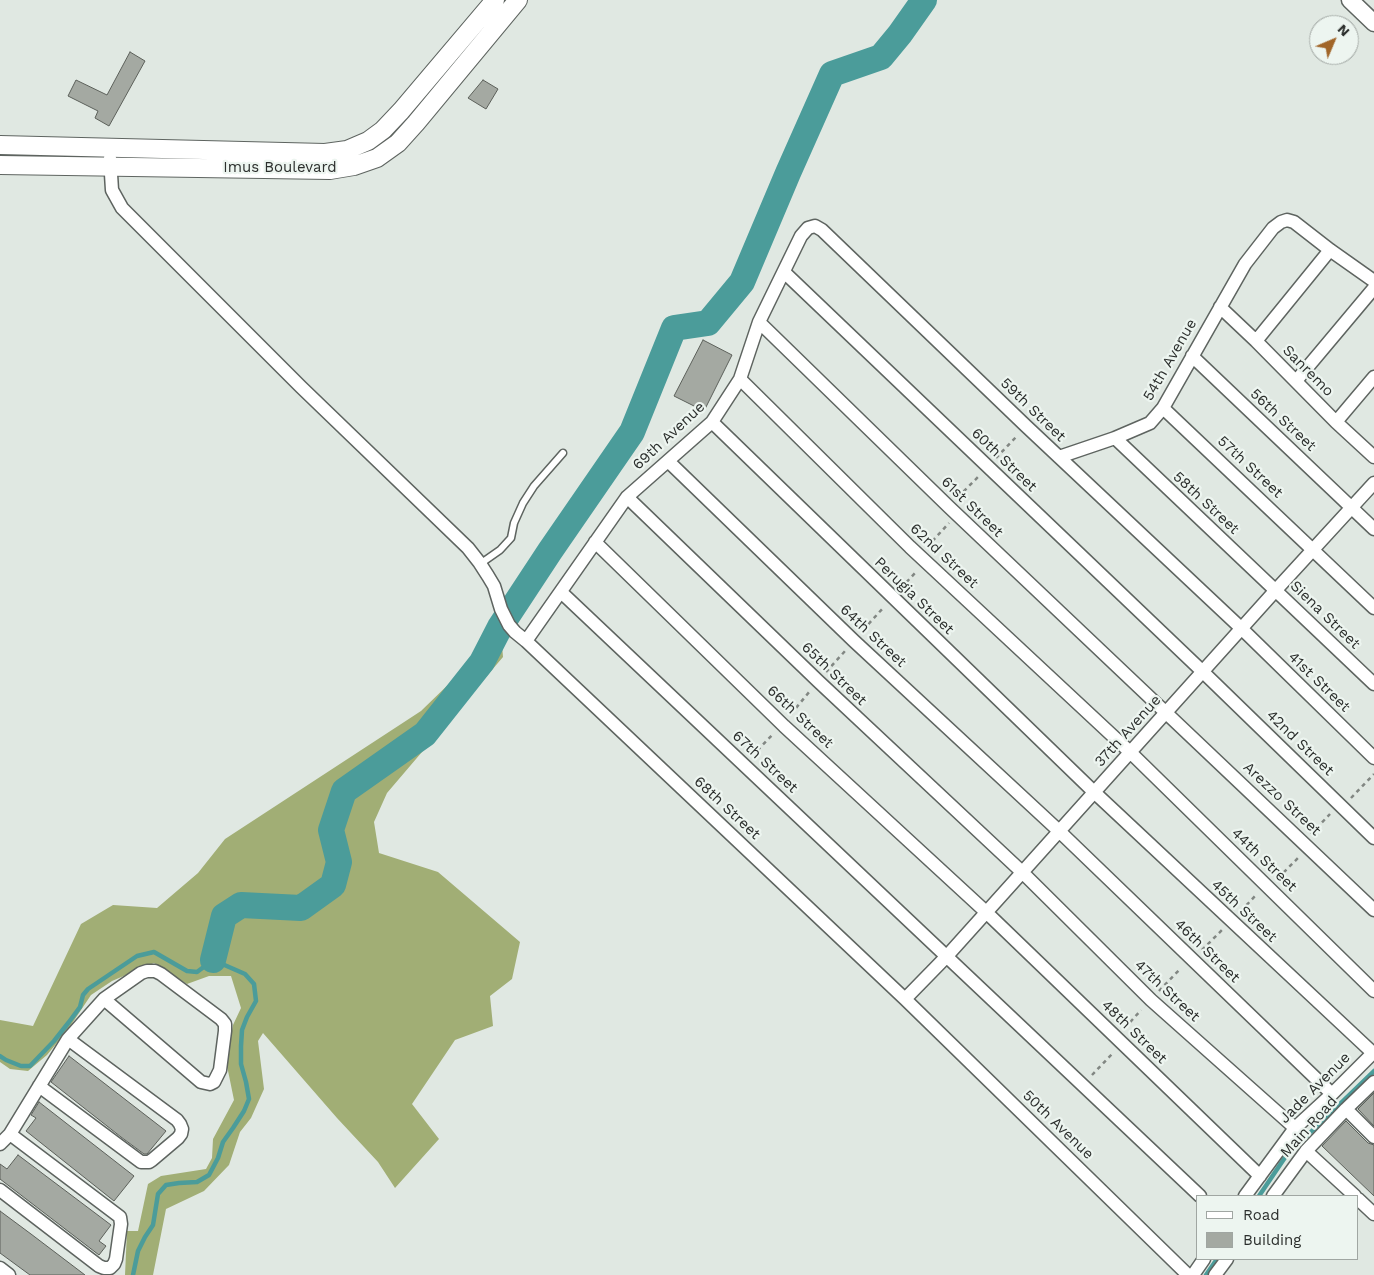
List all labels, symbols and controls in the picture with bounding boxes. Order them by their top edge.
north arrow [1309,15,1359,65]
text: N [1335,21,1353,39]
street label: Imus Boulevard [223,159,337,177]
street label: 54th Avenue [1139,316,1201,404]
street label: Sanremo [1279,342,1337,400]
street label: 59th Street [997,374,1069,446]
street label: 56th Street [1246,385,1320,455]
street label: 69th Avenue [629,398,709,474]
street label: 60th Street [967,424,1041,496]
street label: 57th Street [1214,432,1286,502]
street label: 58th Street [1169,468,1243,538]
street label: 61st Street [937,473,1007,541]
street label: 62nd Street [906,520,982,592]
street label: Perugia Street [870,553,958,639]
street label: Siena Street [1286,577,1364,653]
street label: 64th Street [836,601,910,671]
street label: 65th Street [798,638,870,710]
street label: 41st Street [1284,648,1354,716]
street label: 66th Street [763,682,837,752]
street label: 37th Avenue [1091,691,1165,771]
street label: 42nd Street [1263,706,1337,780]
street label: 67th Street [728,727,802,797]
street label: Arezzo Street [1239,758,1325,840]
street label: 68th Street [690,773,764,843]
street label: 44th Street [1227,824,1301,896]
street label: 45th Street [1207,876,1281,946]
street label: 46th Street [1170,915,1244,987]
street label: 47th Street [1131,956,1203,1026]
street label: 48th Street [1097,996,1171,1068]
street label: Jade Avenue [1276,1049,1354,1127]
street label: 50th Avenue [1019,1087,1097,1163]
street label: Main Road [1277,1093,1341,1161]
legend [1196,1195,1359,1260]
text: Road [1243,1206,1280,1224]
text: Building [1243,1231,1301,1249]

